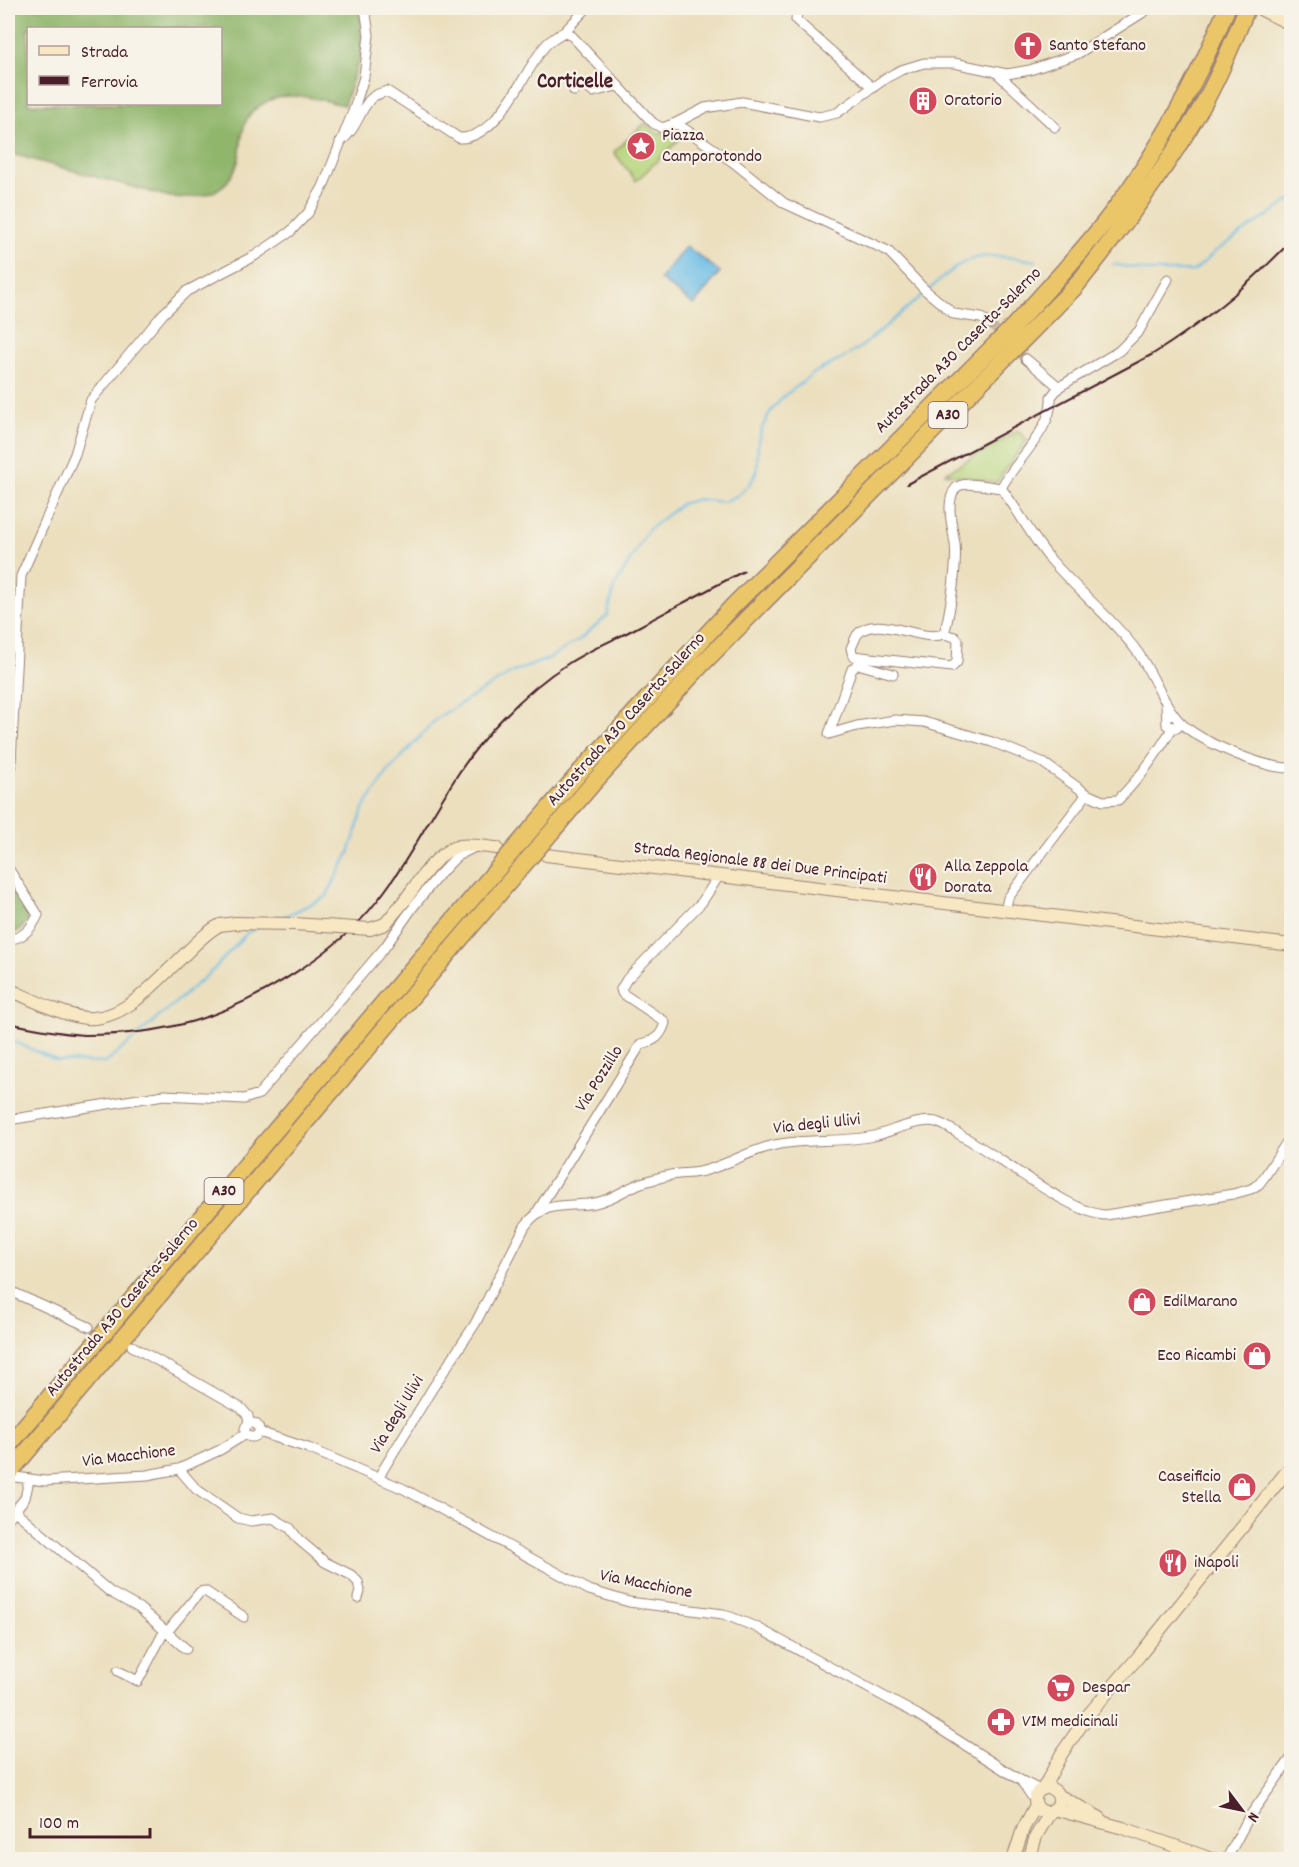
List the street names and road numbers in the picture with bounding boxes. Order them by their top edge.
street label: Autostrada A30 Caserta-Salerno [871,263,1047,439]
road number: A30 [928,402,968,428]
street label: Autostrada A30 Caserta-Salerno [542,627,712,813]
street label: Strada Regionale 88 dei Due Principati [632,836,888,892]
street label: Via Pozzillo [570,1041,630,1117]
street label: Via degli Ulivi [772,1108,862,1142]
road number: A30 [204,1178,244,1204]
street label: Autostrada A30 Caserta-Salerno [41,1213,205,1403]
street label: Via degli Ulivi [365,1371,431,1459]
street label: Via Macchione [81,1439,177,1475]
street label: Via Macchione [598,1564,694,1606]

